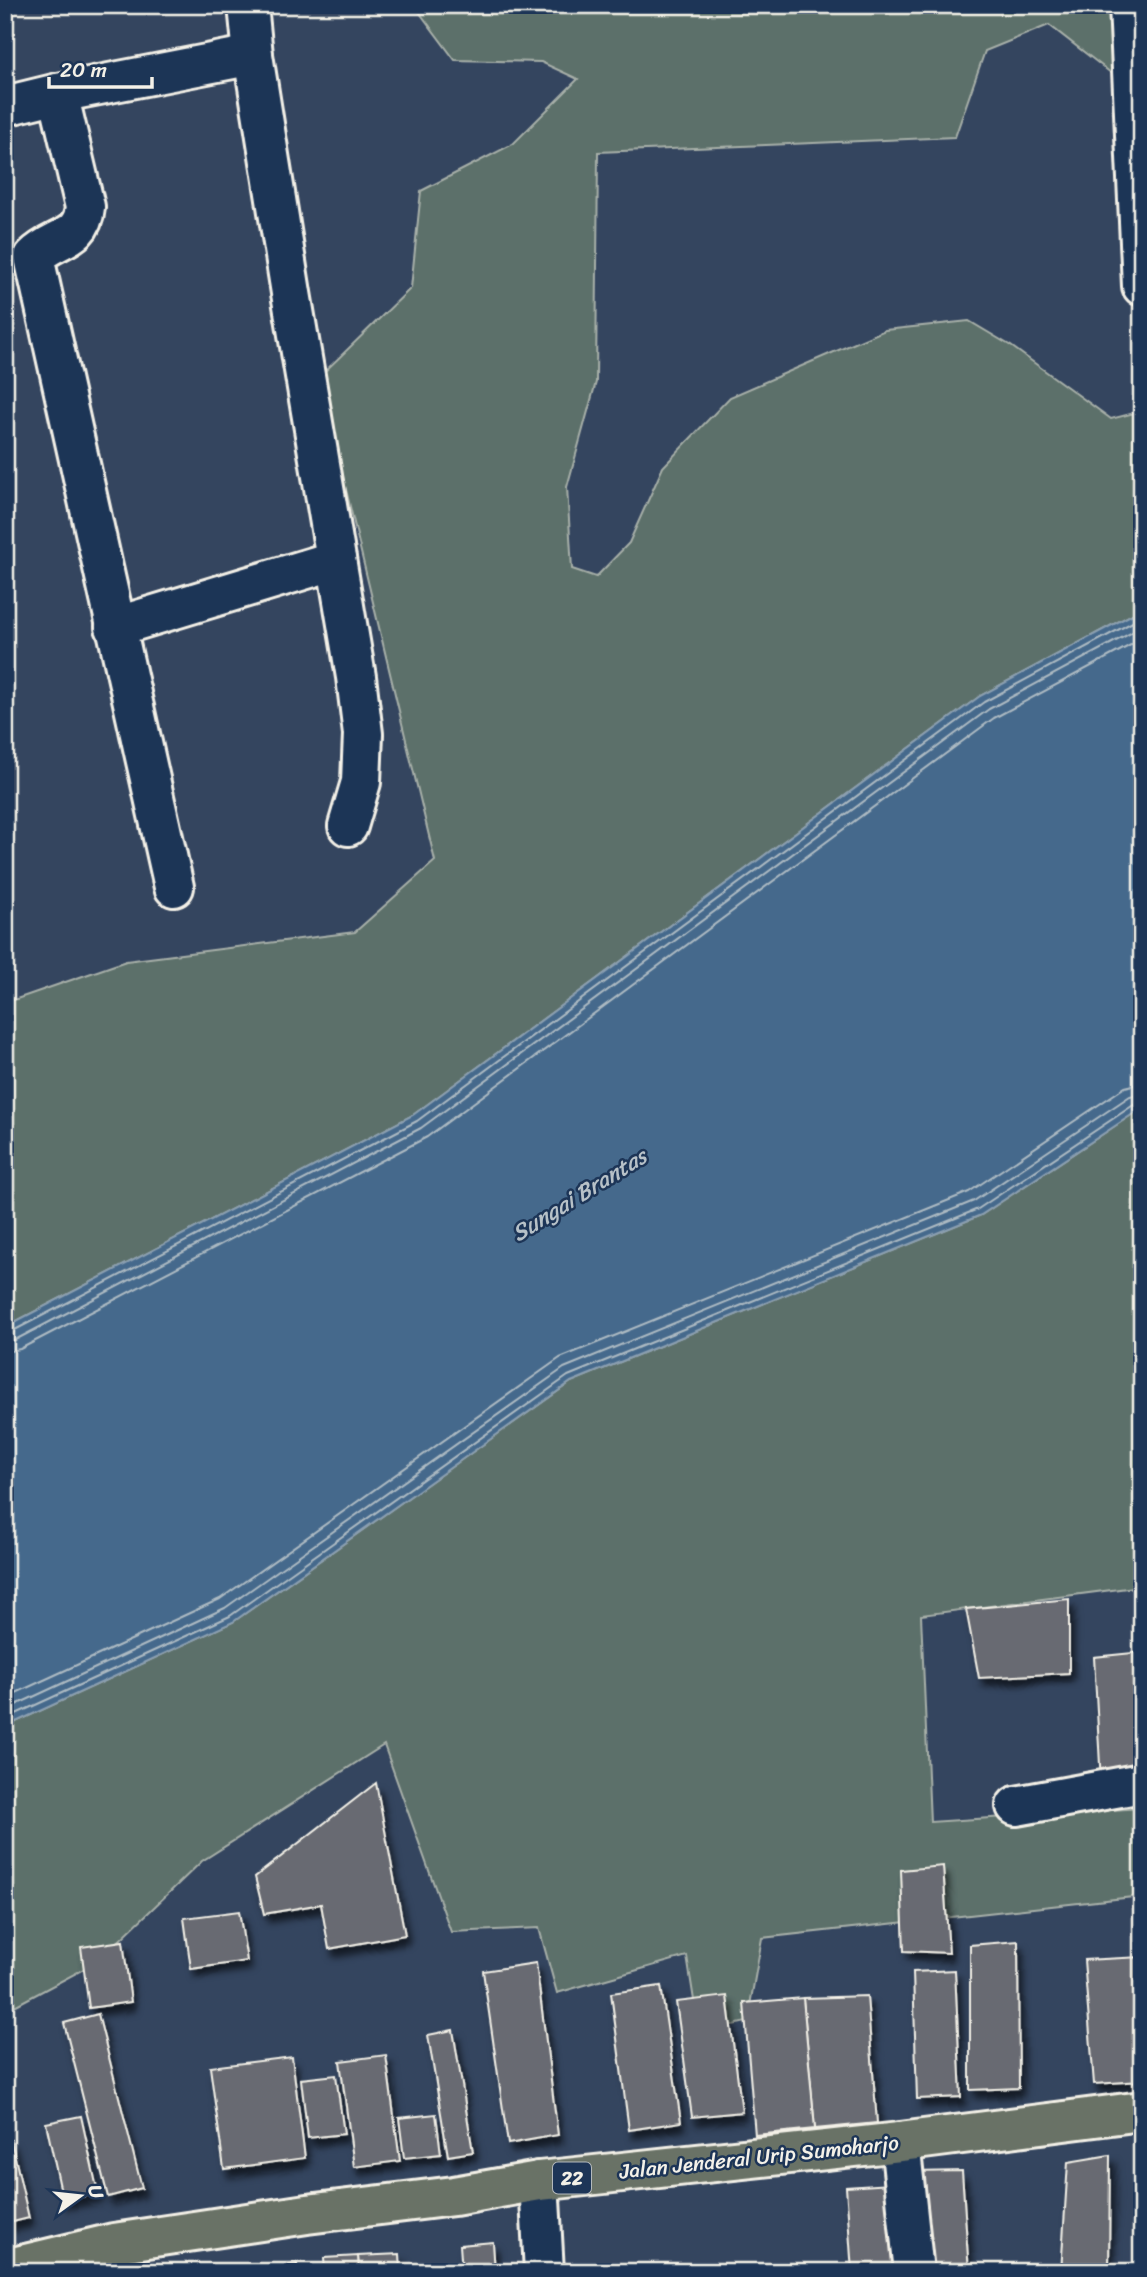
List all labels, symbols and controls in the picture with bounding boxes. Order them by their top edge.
scale bar [49,46,152,90]
text: 20 m [60,51,107,89]
water label: Sungai Brantas [503,1136,657,1253]
street label: Jalan Jenderal Urip Sumoharjo [616,2123,901,2191]
north arrow [46,2162,116,2232]
road number: 22 [553,2162,591,2194]
text: U [78,2181,114,2203]

